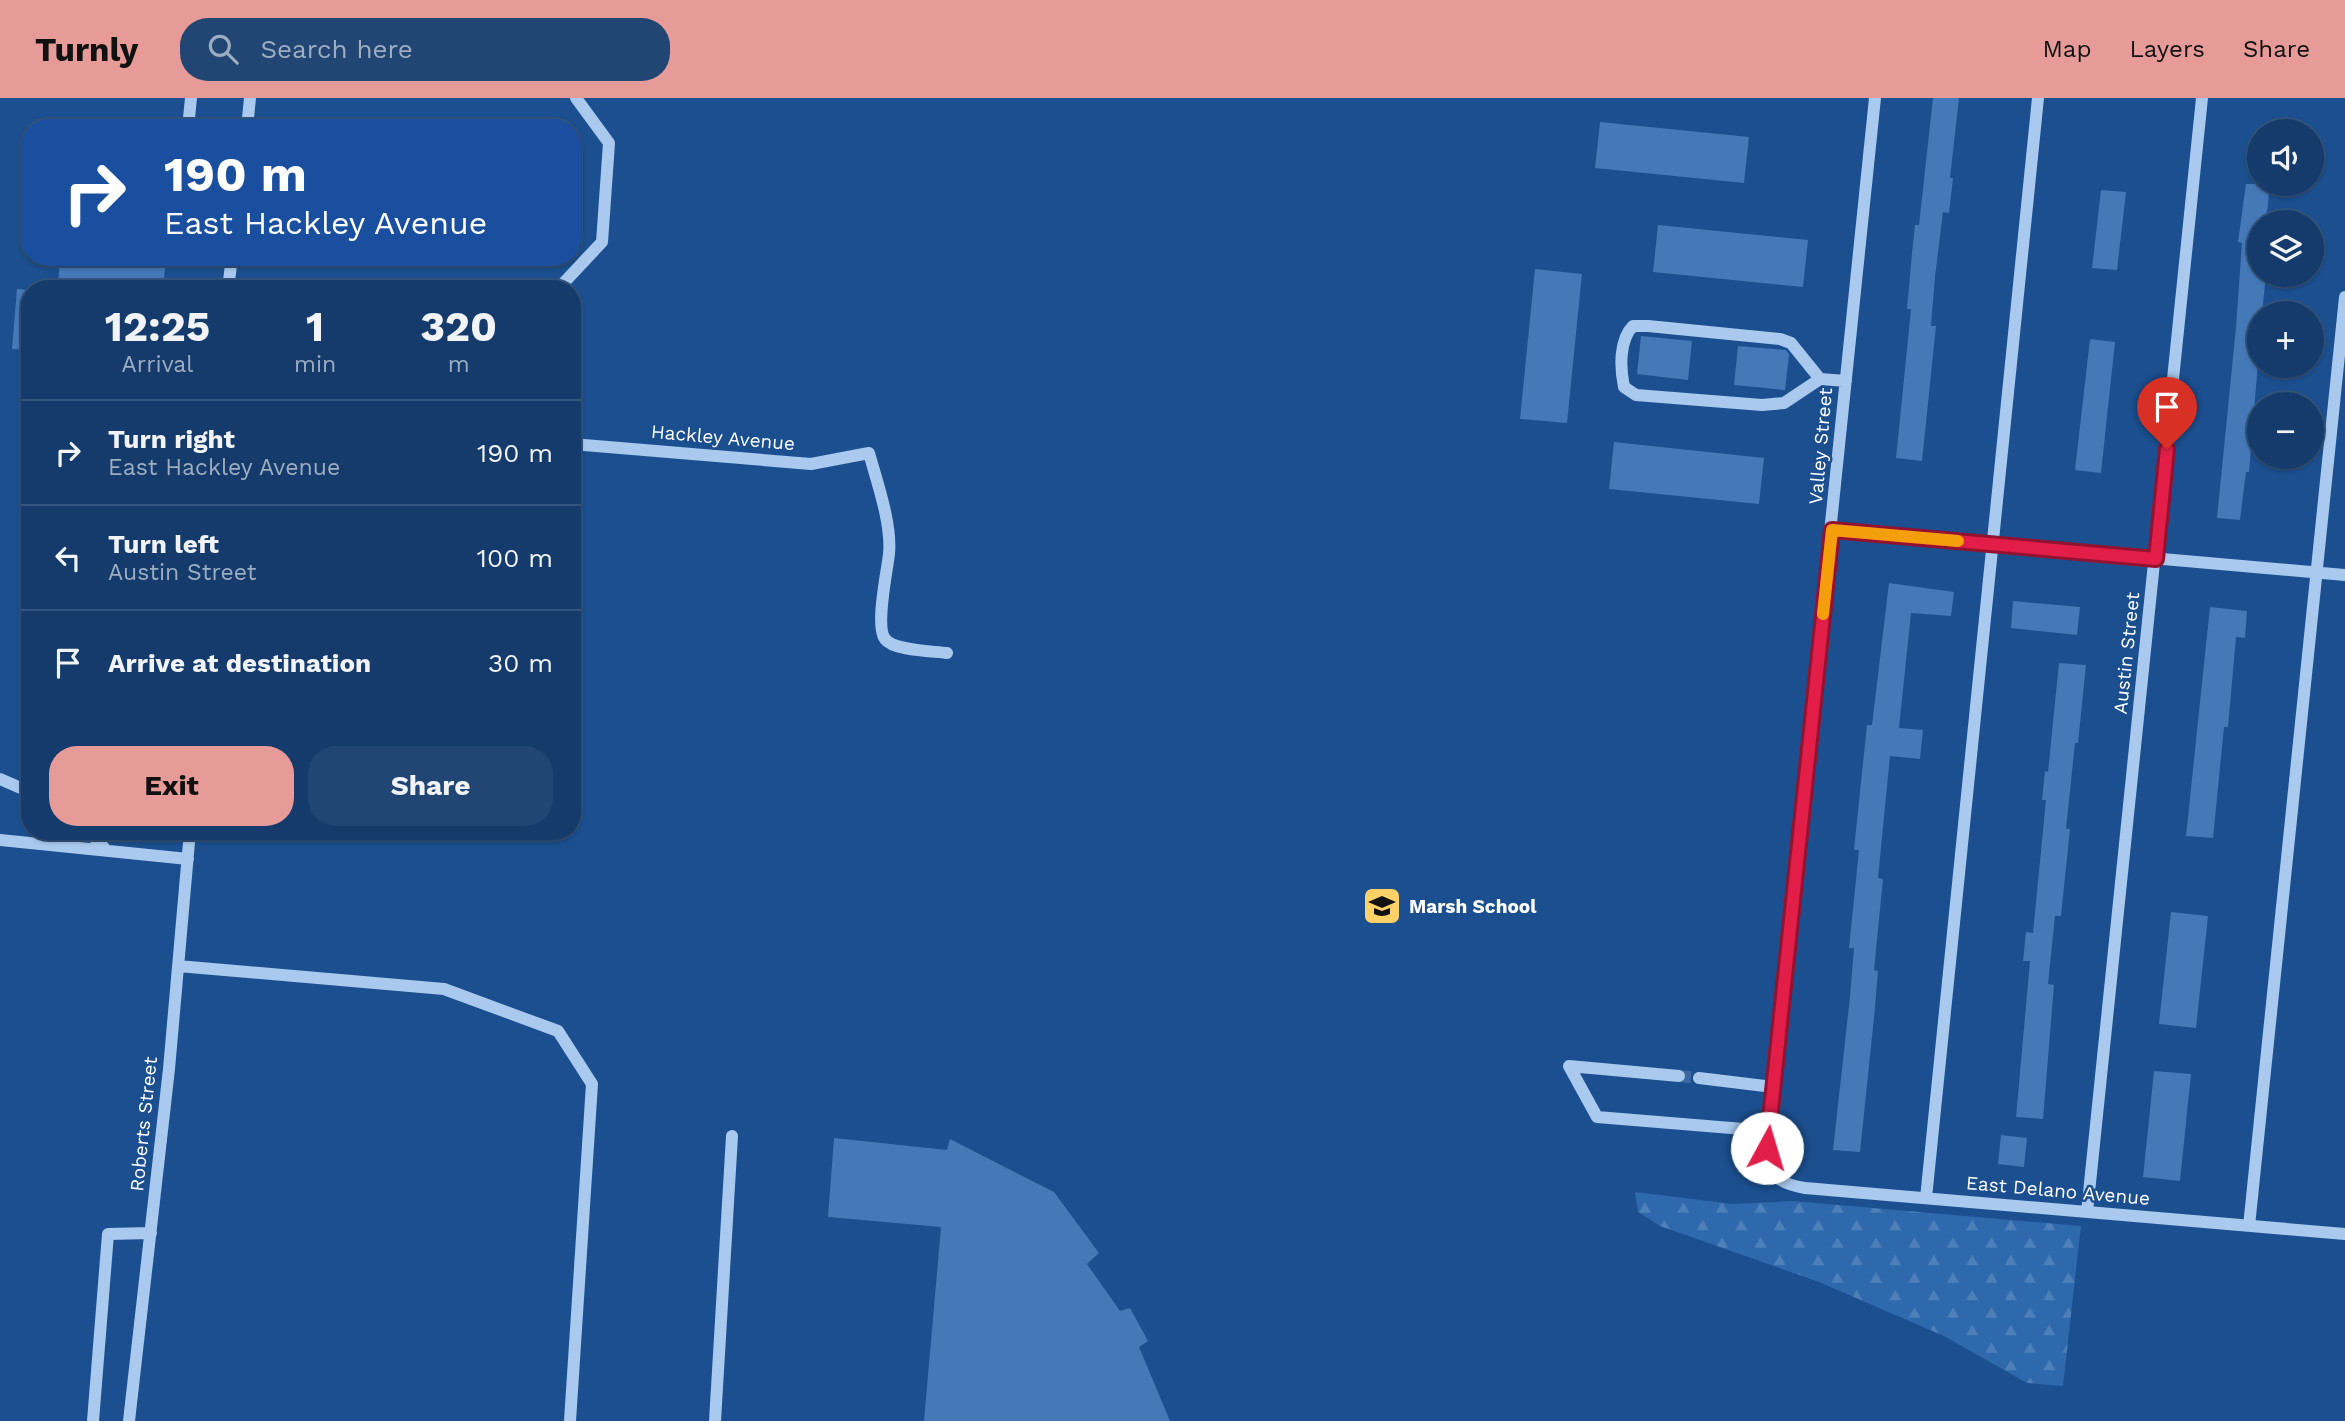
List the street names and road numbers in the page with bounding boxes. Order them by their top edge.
street label: Valley Street [1804,387,1837,505]
street label: Hackley Avenue [650,420,796,455]
street label: Austin Street [2109,591,2144,715]
street label: Roberts Street [125,1055,162,1193]
street label: East Delano Avenue [1965,1171,2151,1210]

